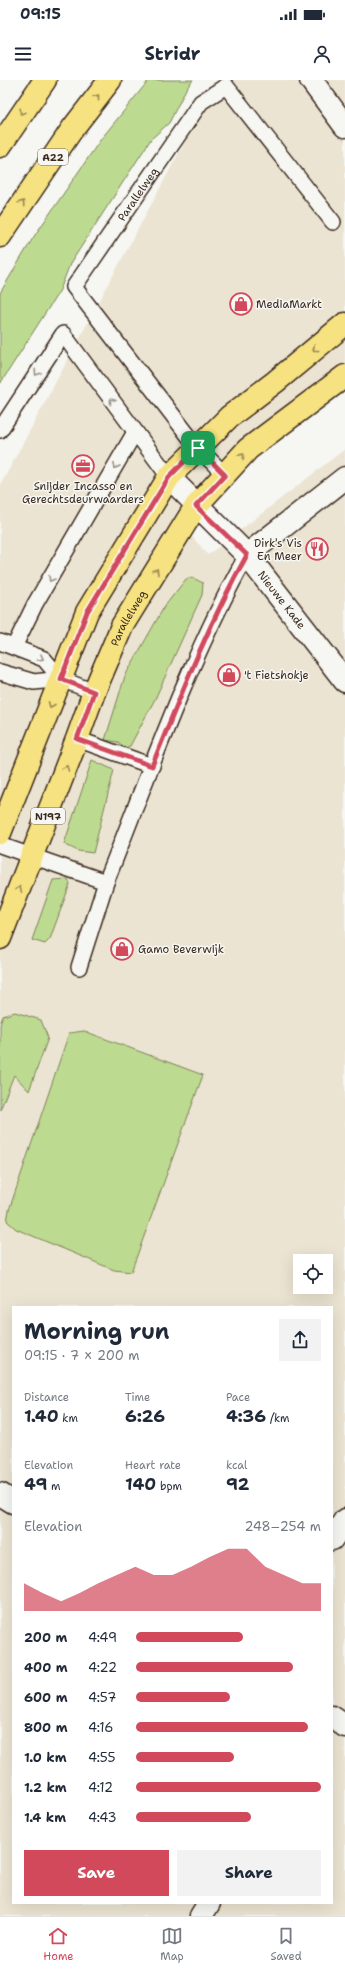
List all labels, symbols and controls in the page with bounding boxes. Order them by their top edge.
text: 09:15 [20,4,61,24]
text: Stridr [145,42,200,66]
icon: menu [12,43,34,65]
icon: person [311,43,333,65]
one-way arrow [92,95,99,102]
one-way arrow [20,107,27,114]
road number: A22 [38,149,68,165]
street label: Parallelweg [114,164,162,224]
one-way arrow [17,201,24,208]
shop icon: MediaMarkt [228,291,254,317]
place label: MediaMarkt [256,297,322,312]
one-way arrow [312,344,320,351]
one-way arrow [35,369,42,376]
one-way arrow [109,398,117,405]
pin [181,431,215,465]
icon: arrive [187,437,209,459]
office icon: Snijder Incasso en Gerechtsdeurwaarders [70,453,96,479]
one-way arrow [237,453,245,461]
one-way arrow [113,462,121,469]
place label: Snijder Incasso en Gerechtsdeurwaarders [22,479,144,507]
place label: Dirk's Vis En Meer [254,536,302,564]
restaurant icon: Dirk's Vis En Meer [304,536,330,562]
one-way arrow [151,568,159,575]
street label: Nieuwe Kade [254,568,309,632]
one-way arrow [48,574,55,582]
street label: Parallelweg [107,587,150,648]
one-way arrow [37,654,44,661]
shop icon: 't Fietshokje [216,662,242,688]
place label: 't Fietshokje [244,668,309,683]
one-way arrow [47,701,55,708]
one-way arrow [62,764,70,771]
road number: N197 [31,808,65,824]
one-way arrow [14,885,22,892]
shop icon: Gamo Beverwijk [109,936,135,962]
place label: Gamo Beverwijk [138,942,224,957]
map controls [293,1254,333,1294]
button: locate [293,1254,333,1294]
text: Morning run [24,1317,169,1346]
button: share [279,1319,321,1361]
text: 09:15 · 7 × 200 m [24,1347,139,1364]
text: Distance [24,1390,69,1405]
text: Time [125,1390,150,1405]
text: Pace [226,1390,250,1405]
text: 1.40 [24,1405,59,1427]
text: 6:26 [125,1405,165,1427]
text: 4:36 [226,1405,266,1427]
text: km [59,1411,78,1426]
text: /km [266,1411,290,1426]
text: Elevation [24,1458,73,1473]
text: Heart rate [125,1458,181,1473]
text: kcal [226,1458,247,1473]
text: 49 [24,1473,47,1495]
text: 140 [125,1473,156,1495]
text: 92 [226,1473,249,1495]
text: m [47,1479,61,1494]
text: bpm [156,1479,182,1494]
text: Elevation [24,1518,82,1535]
text: 248–254 m [245,1518,321,1535]
text: 200 m [24,1629,67,1646]
text: 4:49 [88,1629,117,1646]
text: 400 m [24,1659,68,1676]
text: 4:22 [88,1659,117,1676]
text: 600 m [24,1689,68,1706]
text: 4:57 [88,1689,116,1706]
text: 800 m [24,1719,68,1736]
text: 4:16 [88,1719,113,1736]
text: 1.0 km [24,1749,66,1766]
text: 4:55 [88,1749,115,1766]
text: 1.2 km [24,1779,67,1796]
text: 4:12 [88,1779,113,1796]
text: 1.4 km [24,1809,66,1826]
text: 4:43 [88,1809,117,1826]
button: Save [24,1850,169,1896]
button: Share [177,1850,321,1896]
tab: Home [43,1925,74,1964]
tab: Map [160,1925,184,1964]
tab: Saved [270,1925,302,1964]

